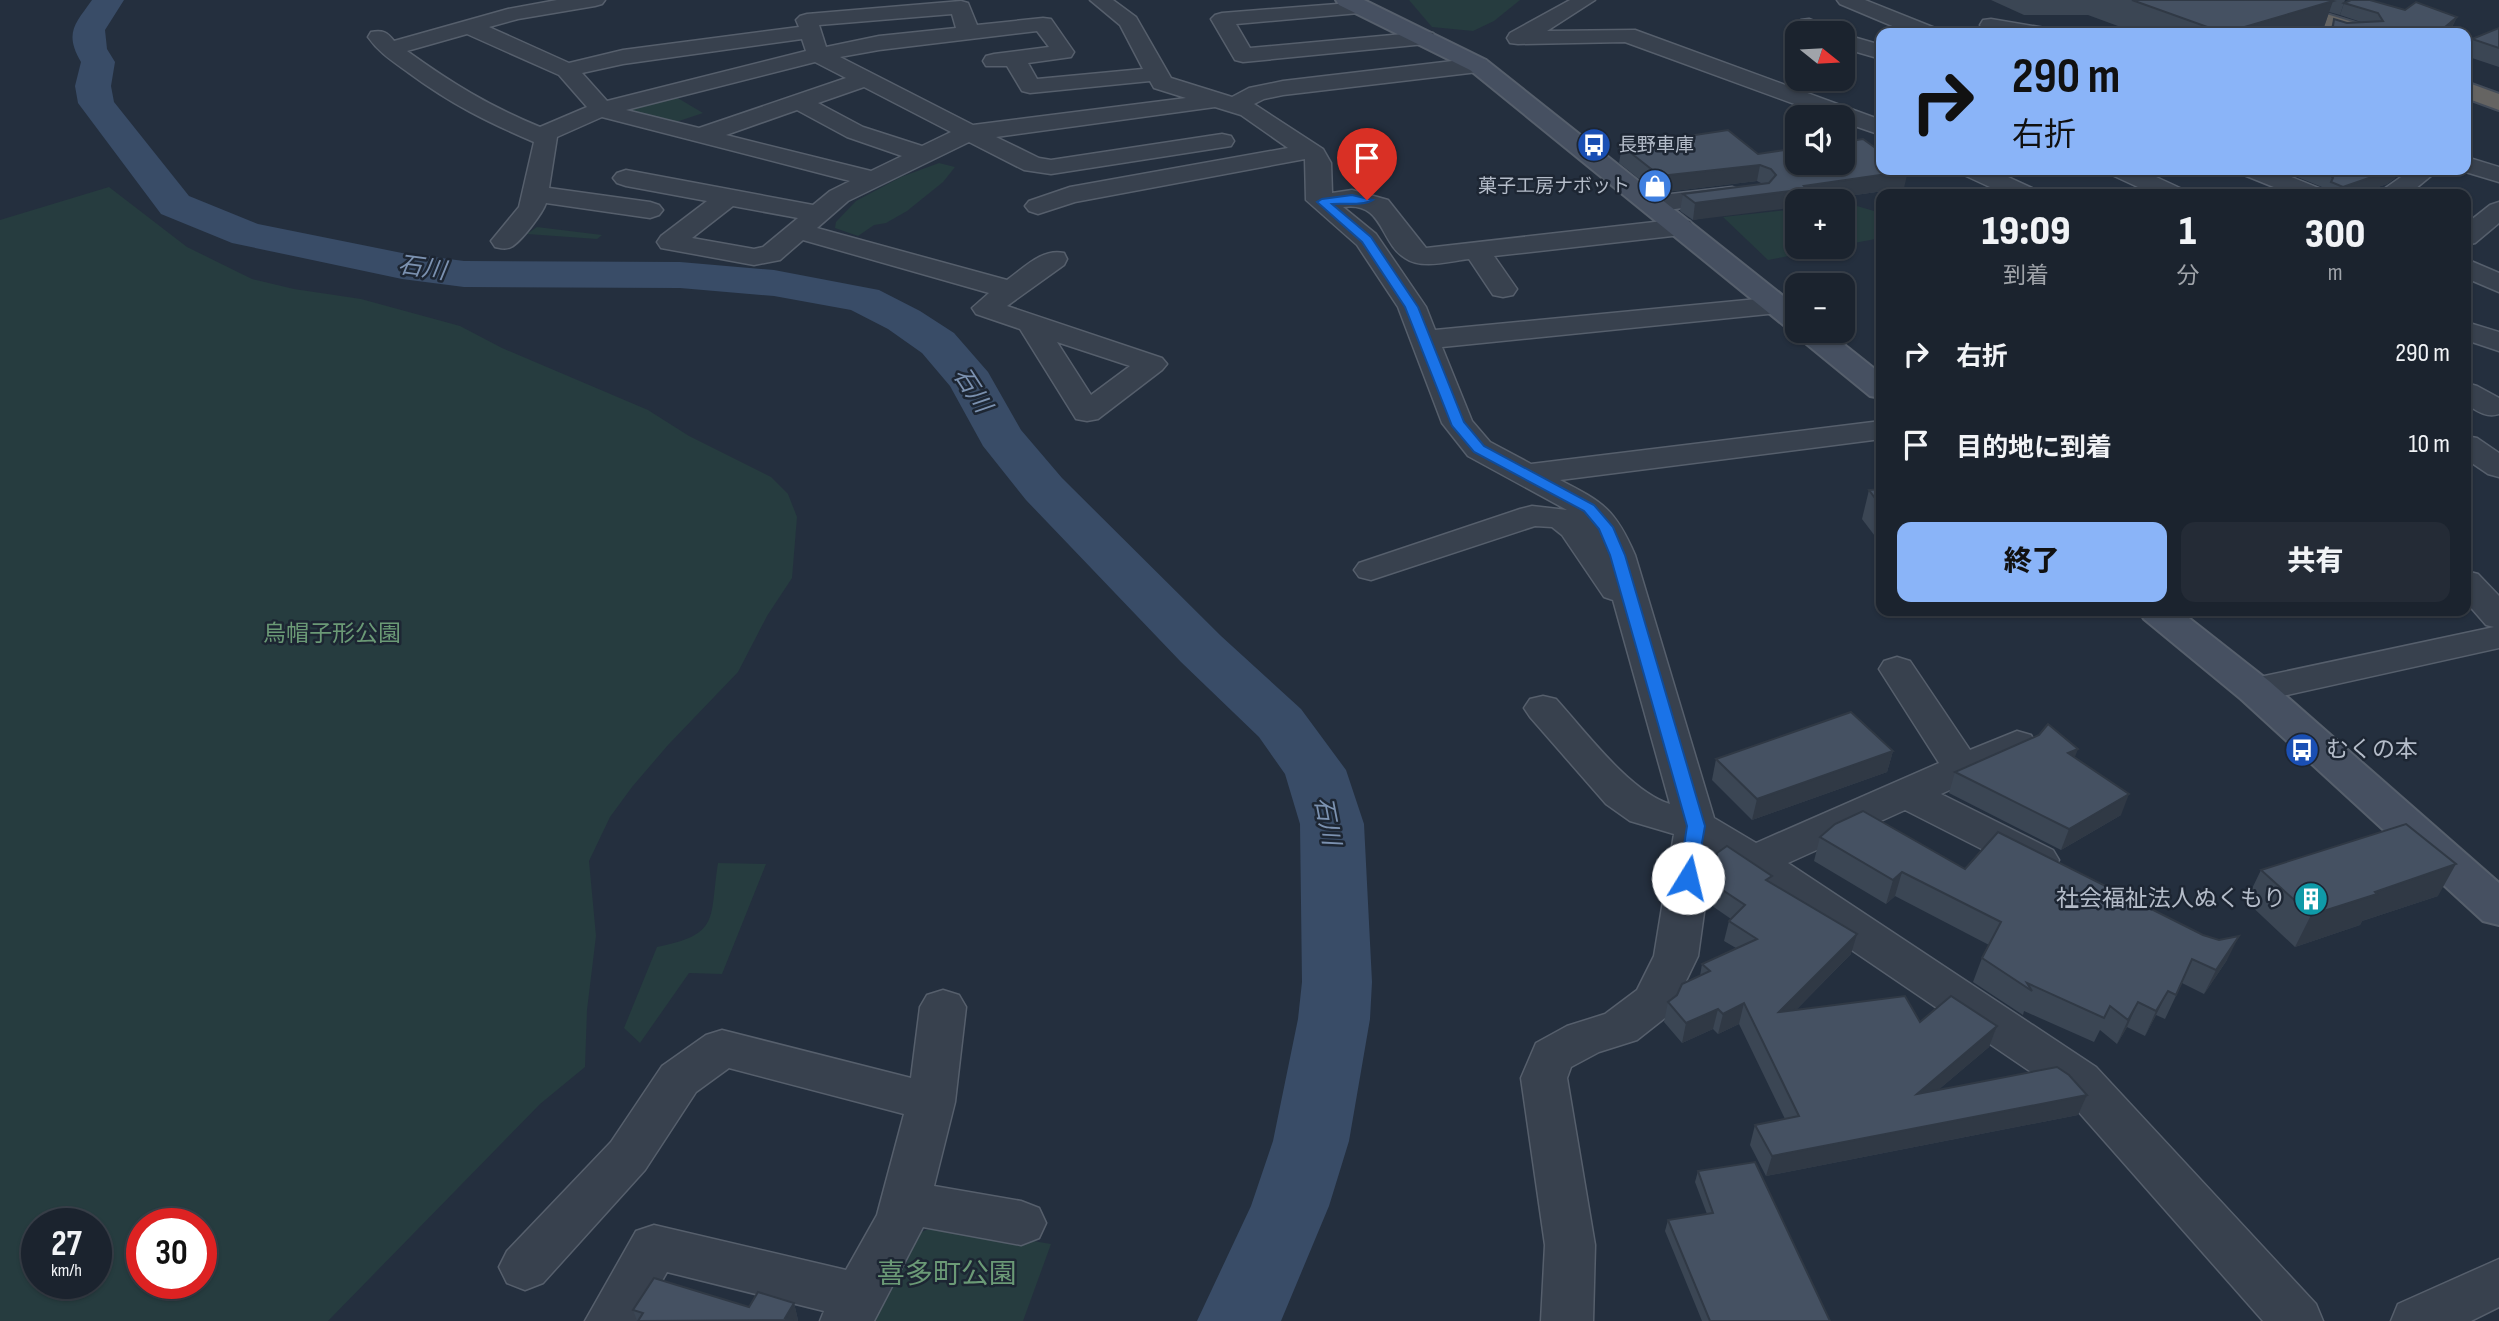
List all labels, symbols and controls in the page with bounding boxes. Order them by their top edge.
north arrow [1785,21,1855,91]
map controls [1785,21,1855,343]
text: 290 m [2012,48,2120,107]
icon: right [1897,56,1988,147]
button: sound [1785,105,1855,175]
text: 右折 [2012,116,2076,155]
bus stop icon: 長野車庫 [1575,126,1613,164]
pin [1337,128,1397,200]
place label: 長野車庫 [1618,134,1694,157]
icon: arrive [1348,139,1386,177]
shop icon: 菓子工房ナボット [1636,167,1674,205]
place label: 菓子工房ナボット [1478,175,1630,198]
button: + [1785,189,1855,259]
text: 19:09 [1982,206,2071,257]
text: 1 [2179,206,2196,257]
text: 300 [2305,209,2365,260]
water label: 石川 [396,250,451,286]
text: m [2328,259,2342,287]
text: 到着 [2003,262,2049,290]
text: 分 [2176,262,2199,290]
button: − [1785,273,1855,343]
icon: right [1897,335,1935,373]
text: 290 m [2395,338,2450,369]
text: 右折 [1956,342,2008,373]
water label: 石川 [947,362,999,421]
icon: arrive [1897,426,1935,464]
text: 10 m [2408,429,2450,460]
text: 目的地に到着 [1956,433,2112,464]
button: 終了 [1897,522,2167,602]
button: 共有 [2181,522,2450,602]
park label: 烏帽子形公園 [263,620,401,648]
bus stop icon: むくの本 [2283,731,2321,769]
place label: むくの本 [2326,736,2418,764]
water label: 石川 [1308,795,1346,850]
position arrow [1651,841,1725,915]
building icon: 社会福祉法人ぬくもり [2292,880,2330,918]
place label: 社会福祉法人ぬくもり [2056,885,2286,913]
speed limit sign: 30 [126,1208,217,1299]
text: 27 [51,1223,82,1266]
park label: 喜多町公園 [877,1258,1017,1291]
text: km/h [51,1260,82,1281]

